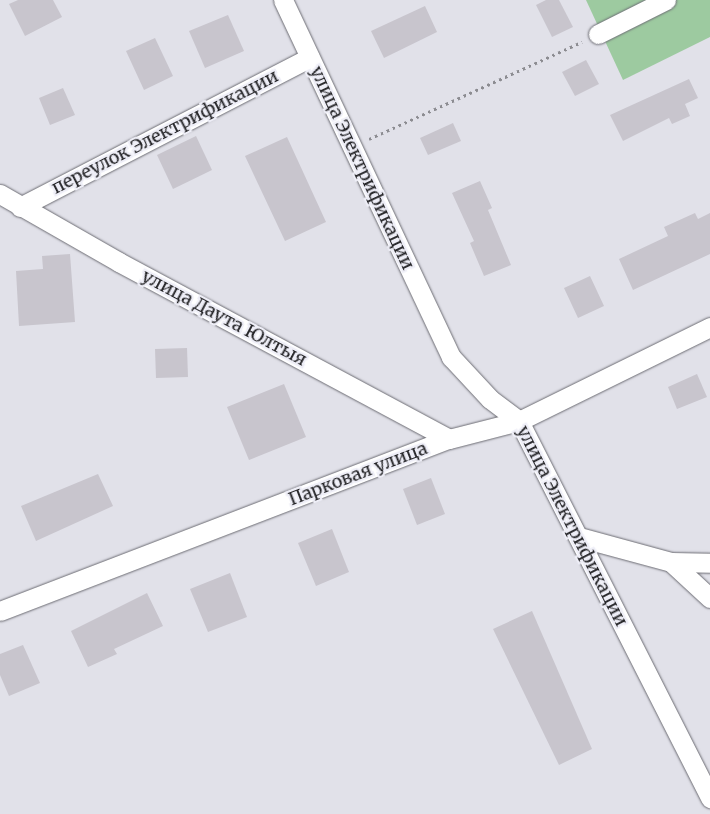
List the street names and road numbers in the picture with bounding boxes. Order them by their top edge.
street label: улица Электрификации [305,63,419,273]
street label: переулок Электрификации [48,65,282,199]
street label: улица Даута Юлтыя [138,265,310,371]
street label: улица Электрификации [512,422,632,630]
street label: Парковая улица [286,438,430,510]

